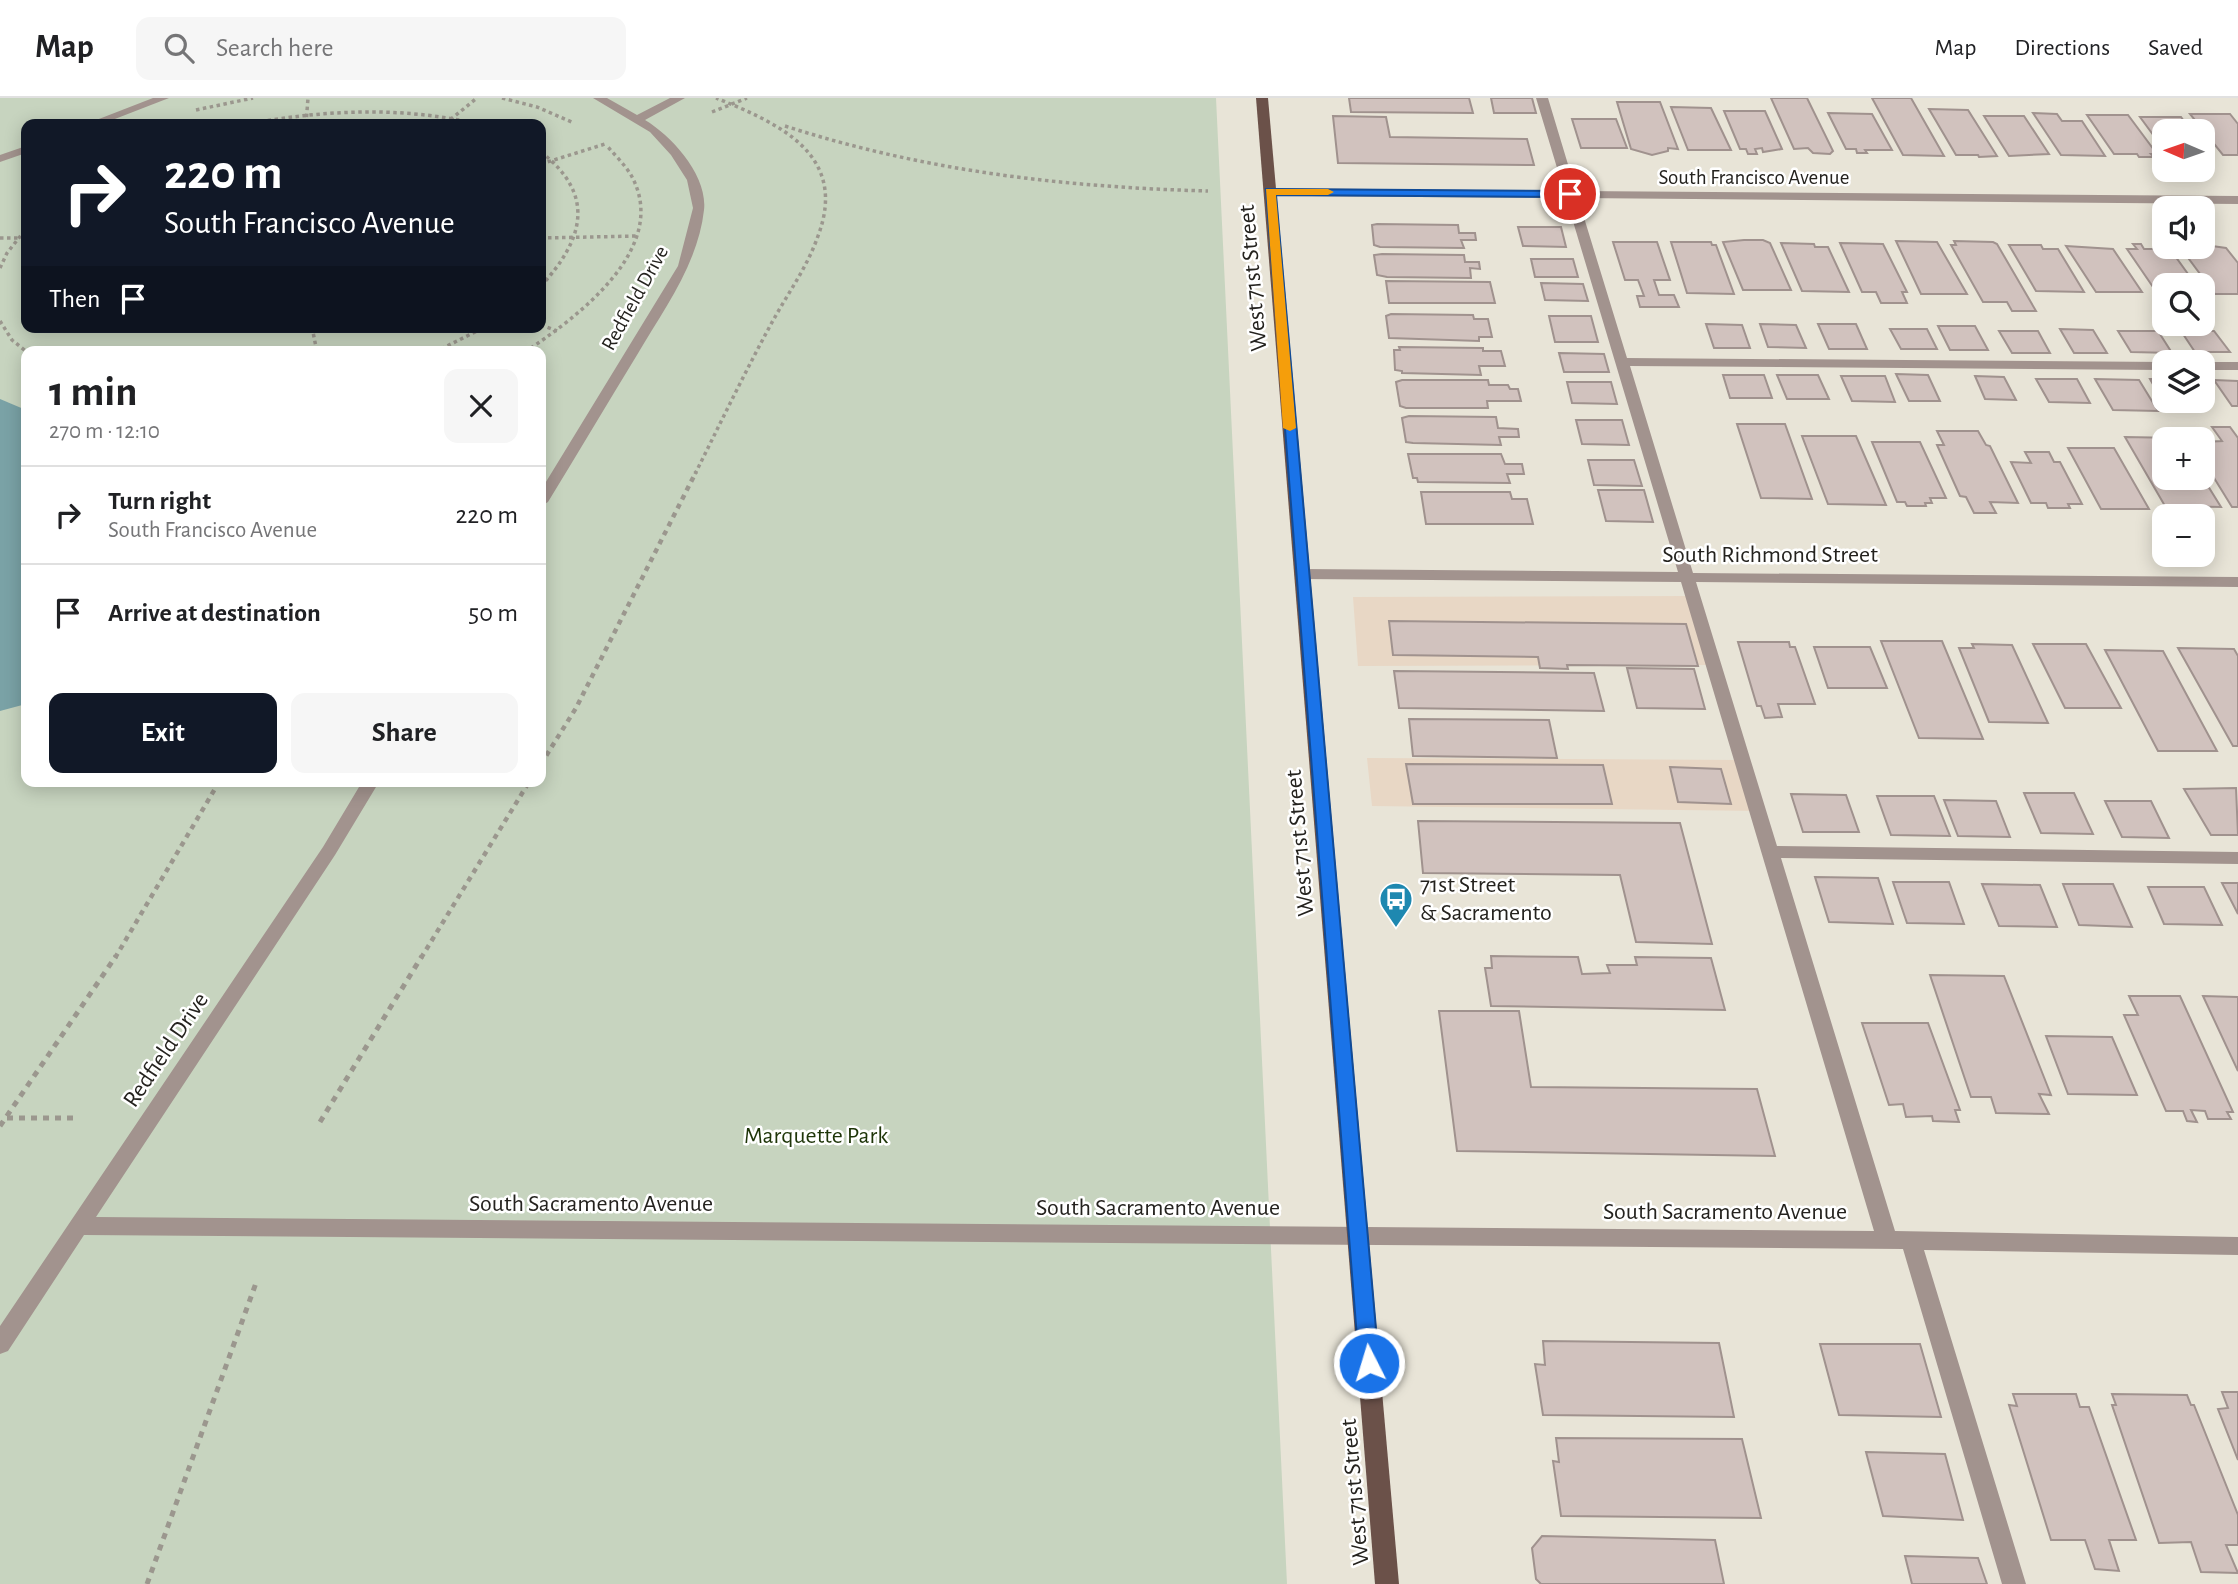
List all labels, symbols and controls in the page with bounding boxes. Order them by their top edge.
search box [136,17,626,80]
icon: search [160,29,198,67]
text: Map [35,31,94,64]
text: Search here [216,35,334,61]
text: Map [1934,36,1976,60]
text: Directions [2014,36,2110,60]
text: Saved [2148,36,2203,60]
north arrow [2152,119,2216,182]
map controls [2152,119,2215,567]
icon: right [49,147,140,238]
text: 220 m [164,149,283,198]
pin [1540,164,1600,224]
street label: South Francisco Avenue [1659,167,1849,188]
icon: arrive [1551,175,1589,213]
button: sound [2152,196,2215,259]
street label: West 71st Street [1235,203,1271,352]
text: South Francisco Avenue [164,207,455,239]
street label: Redfield Drive [598,242,672,354]
button: search [2152,273,2215,336]
icon: arrive [114,280,152,318]
text: Then [49,286,100,312]
button: layers [2152,350,2215,413]
button: close [444,369,518,443]
text: 1 min [49,371,138,413]
text: 270 m · 12:10 [49,420,160,443]
button: + [2152,427,2215,490]
text: Turn right [108,488,211,514]
icon: right [49,496,87,534]
text: 220 m [456,502,518,528]
button: − [2152,504,2215,567]
text: South Francisco Avenue [108,519,317,542]
street label: South Richmond Street [1662,543,1878,567]
icon: arrive [49,594,87,632]
text: Arrive at destination [108,600,321,626]
text: 50 m [468,600,518,626]
button: Exit [49,693,277,773]
button: Share [291,693,518,773]
street label: West 71st Street [1282,768,1318,917]
place label: 71st Street & Sacramento [1420,873,1552,925]
bus stop icon: 71st Street & Sacramento [1377,880,1415,929]
street label: Redfield Drive [119,988,213,1112]
park label: Marquette Park [744,1124,888,1148]
street label: South Sacramento Avenue [469,1192,713,1216]
street label: South Sacramento Avenue [1036,1196,1280,1220]
street label: South Sacramento Avenue [1603,1200,1847,1224]
position arrow [1332,1326,1406,1400]
street label: West 71st Street [1337,1417,1373,1566]

